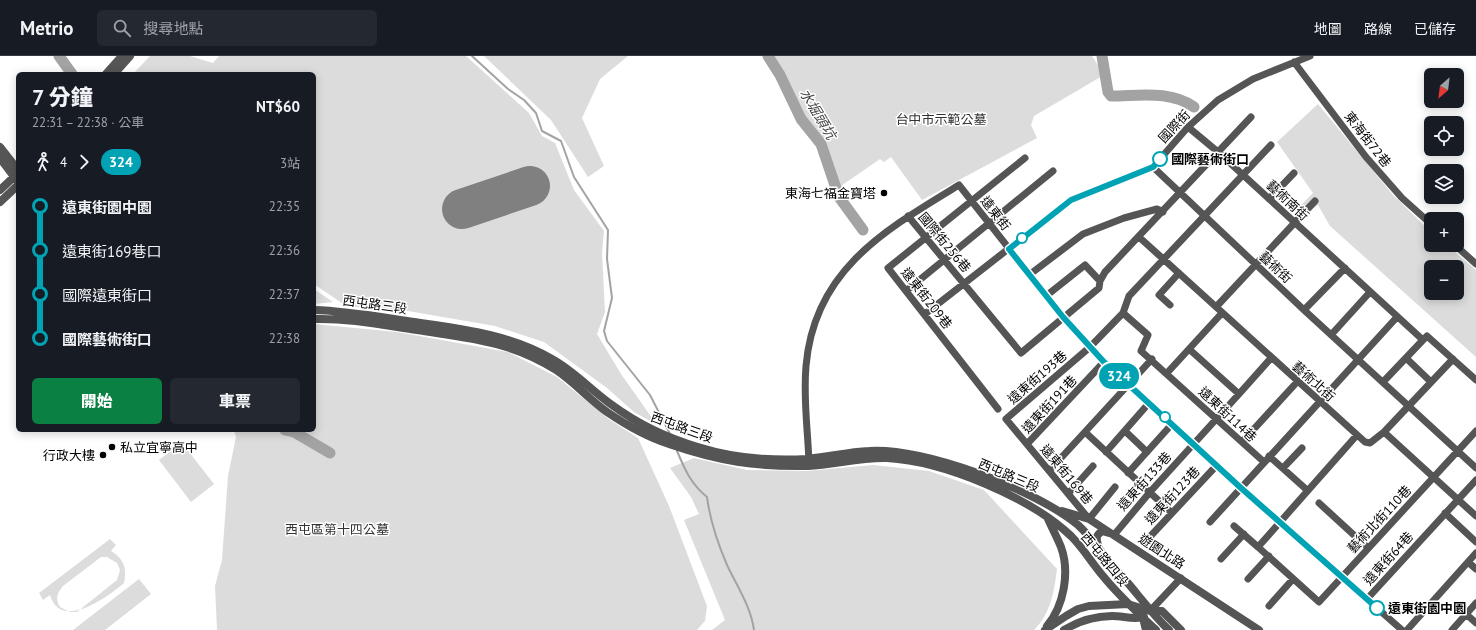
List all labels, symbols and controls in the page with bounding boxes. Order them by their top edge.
search box [97,10,377,46]
text: Metrio [20,16,73,40]
icon: search [111,17,133,39]
text: 搜尋地點 [143,19,203,38]
text: 地圖 [1314,20,1342,38]
text: 路線 [1364,20,1392,38]
text: 已儲存 [1414,20,1456,38]
north arrow [1424,68,1464,108]
map controls [1424,68,1464,300]
text: 7 分鐘 [32,83,93,111]
water label: 水堀頭坑 [796,85,841,144]
text: NT$60 [256,97,300,116]
street label: 國際街 [1155,106,1194,146]
street label: 東海街72巷 [1341,108,1395,171]
park label: 台中市示範公墓 [895,111,987,128]
text: 22:31 – 22:38 · 公車 [32,114,144,131]
button: locate [1424,116,1464,156]
icon: walk [32,151,54,173]
icon: forward [73,151,95,173]
marker: 國際藝術街口 [1152,151,1168,167]
place label: 國際藝術街口 [1171,151,1249,168]
text: 324 [109,153,133,171]
text: 4 [60,154,67,171]
text: 3站 [280,155,300,172]
button: layers [1424,164,1464,204]
street label: 藝術南街 [1263,176,1312,224]
place label: 東海七福金寶塔 [785,185,876,202]
marker: 東海七福金寶塔 [879,188,889,198]
street label: 遠東街 [977,193,1014,234]
text: 遠東街園中園 [62,198,152,217]
text: 22:35 [269,198,300,215]
street label: 國際街256巷 [915,209,975,276]
button: + [1424,212,1464,252]
unlabelled marker [1016,232,1028,244]
text: 遠東街169巷口 [62,242,162,261]
text: 22:36 [269,242,300,259]
street label: 藝術街 [1256,248,1296,287]
button: − [1424,260,1464,300]
street label: 遠東街209巷 [897,264,956,332]
text: 國際遠東街口 [62,286,152,305]
text: 22:37 [269,286,300,303]
street label: 西屯路三段 [342,292,408,317]
text: 國際藝術街口 [62,330,152,349]
text: 22:38 [269,330,300,347]
street label: 遠東街193巷 [1004,347,1071,408]
street label: 藝術北街 [1289,358,1339,405]
line badge: 324 [1096,363,1142,389]
text: 324 [1107,367,1131,385]
street label: 遠東街191巷 [1018,372,1081,437]
button: 開始 [32,378,162,424]
button: 車票 [170,378,300,424]
street label: 遠東街114巷 [1195,383,1260,446]
street label: 西屯路三段 [648,408,715,447]
unlabelled marker [1159,411,1171,423]
place label: 私立宜寧高中 [120,439,198,456]
street label: 遠東街169巷 [1037,441,1097,508]
marker: 私立宜寧高中 [107,442,117,452]
place label: 行政大樓 [43,447,95,464]
street label: 遠東街133巷 [1114,448,1175,514]
marker: 行政大樓 [98,450,108,460]
street label: 西屯路三段 [976,455,1042,496]
street label: 遠東街123巷 [1141,463,1204,528]
street label: 藝術北街110巷 [1344,482,1415,557]
park label: 西屯區第十四公墓 [285,521,389,538]
street label: 遠東街64巷 [1360,528,1417,589]
street label: 西屯路四段 [1077,529,1132,590]
street label: 遊園北路 [1135,530,1188,573]
marker: 遠東街園中園 [1369,600,1385,616]
place label: 遠東街園中園 [1388,600,1466,617]

